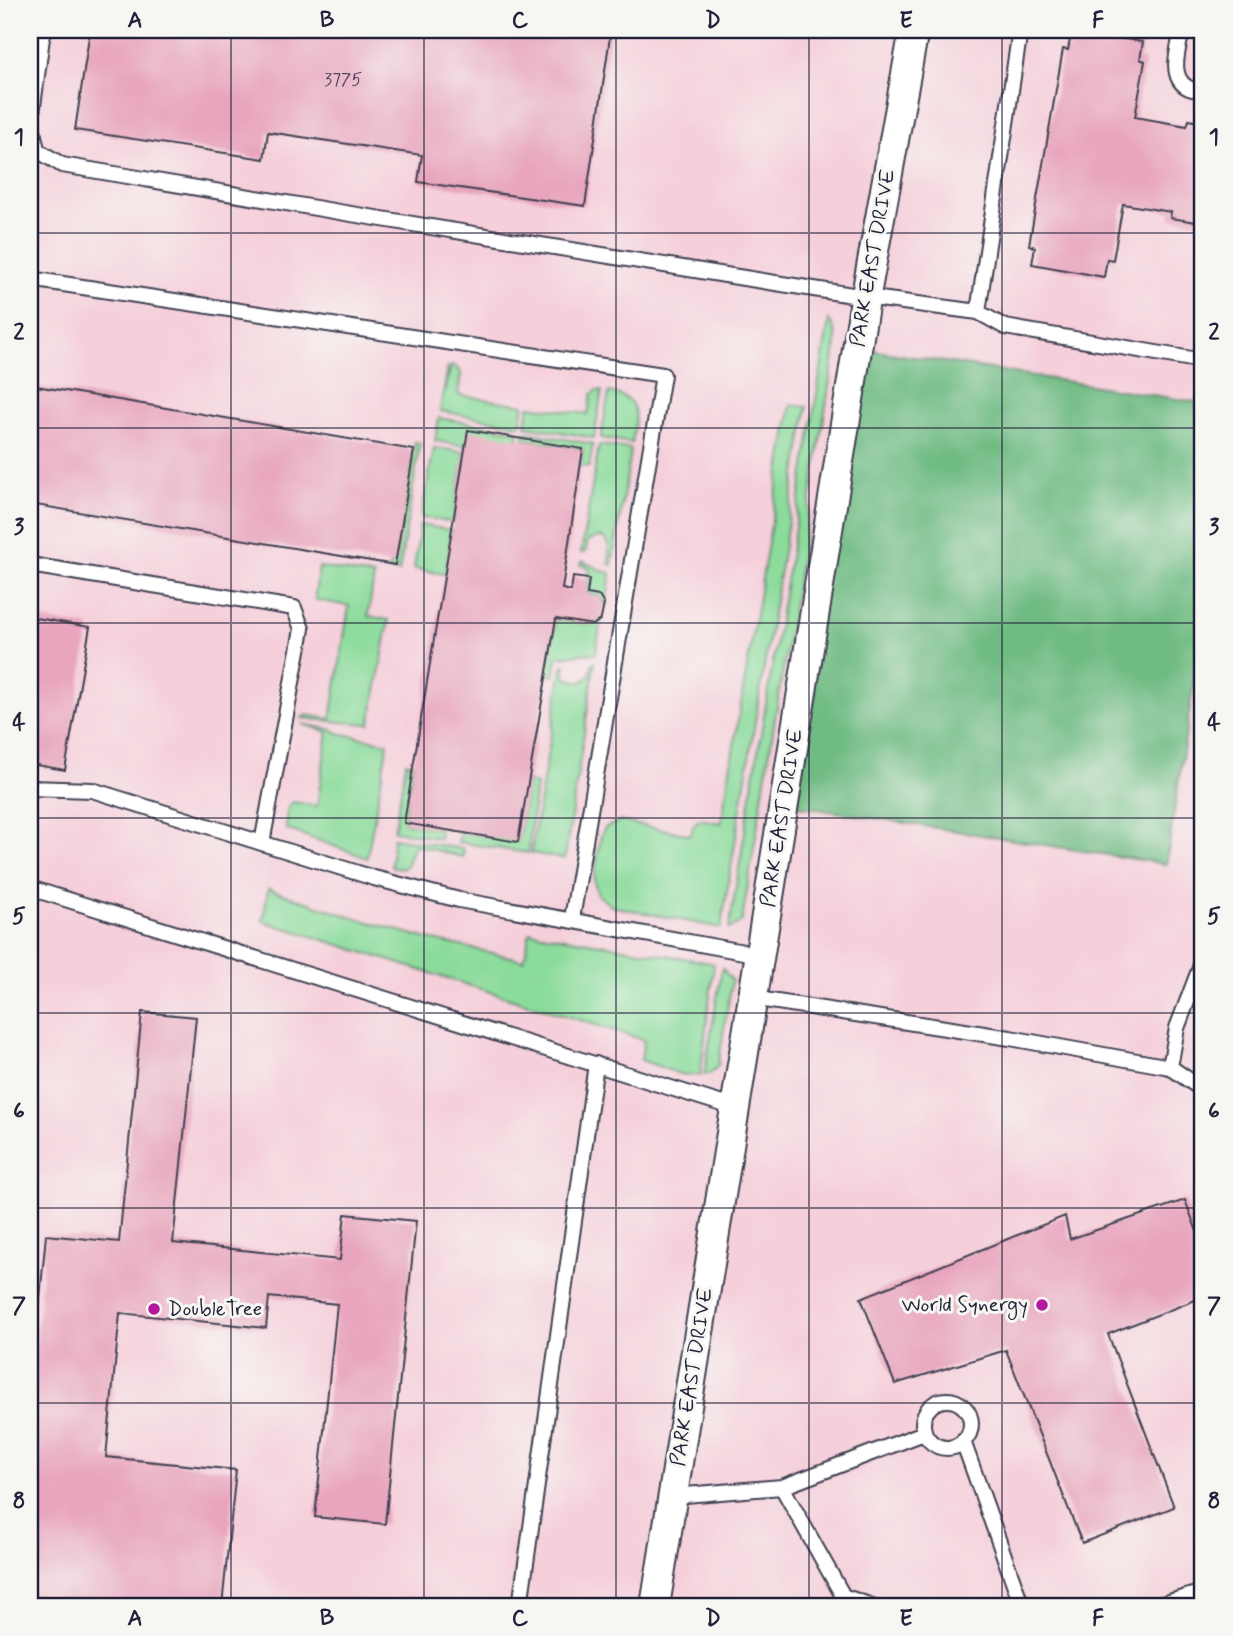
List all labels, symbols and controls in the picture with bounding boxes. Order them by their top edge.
text: A [127,6,143,36]
text: B [320,6,335,36]
text: C [512,6,529,36]
text: D [705,6,721,36]
text: E [899,6,913,36]
text: F [1092,6,1104,36]
house number: 3775 [324,68,362,92]
text: 1 [14,123,24,153]
text: 1 [1209,123,1219,153]
street label: PARK EAST DRIVE [844,167,902,349]
text: 2 [13,318,25,348]
text: 2 [1208,318,1220,348]
text: 3 [14,513,25,543]
text: 3 [1209,513,1220,543]
text: 4 [12,708,26,738]
text: 4 [1207,708,1221,738]
street label: PARK EAST DRIVE [754,727,810,909]
text: 5 [12,902,26,932]
text: 5 [1207,902,1221,932]
text: 6 [13,1097,25,1127]
text: 6 [1208,1097,1220,1127]
street label: PARK EAST DRIVE [664,1286,720,1468]
place label: World Synergy [901,1291,1028,1320]
text: 7 [12,1292,26,1322]
text: 7 [1207,1292,1221,1322]
place label: DoubleTree [168,1295,262,1323]
marker: World Synergy [1034,1297,1050,1313]
marker: DoubleTree [146,1301,162,1317]
text: 8 [13,1487,25,1517]
text: 8 [1208,1487,1220,1517]
text: A [127,1604,143,1634]
text: B [320,1604,335,1634]
text: C [512,1604,529,1634]
text: D [705,1604,721,1634]
text: E [899,1604,913,1634]
text: F [1092,1604,1104,1634]

